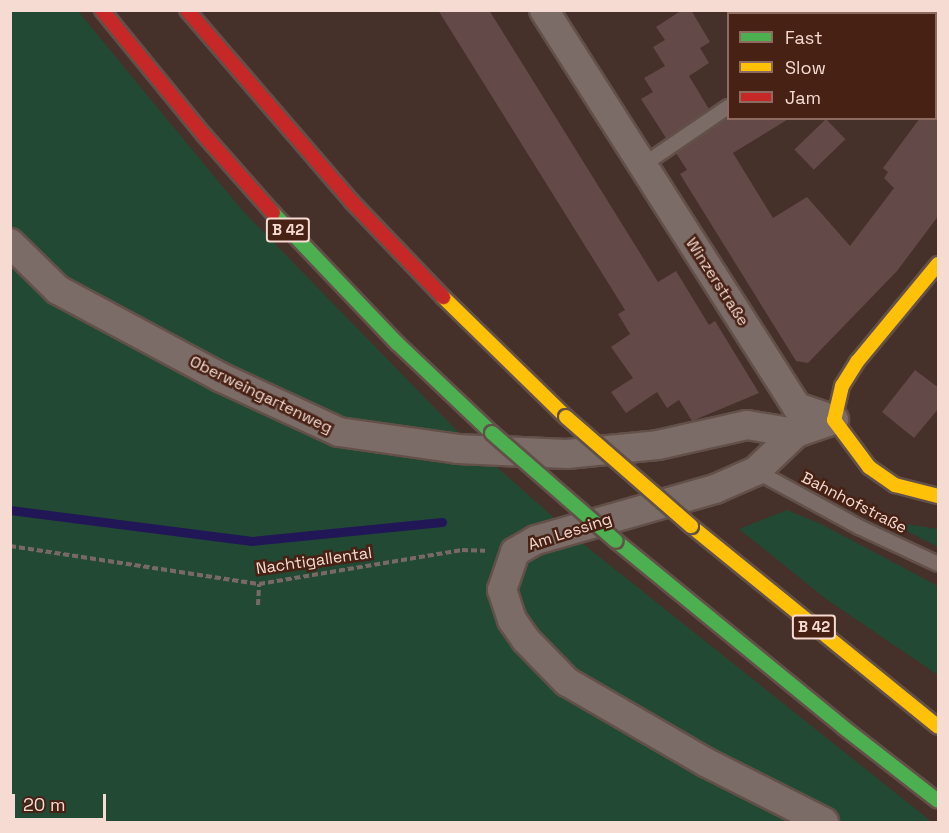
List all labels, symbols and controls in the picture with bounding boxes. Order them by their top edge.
legend [727,12,937,120]
text: Fast [785,26,822,49]
text: Slow [785,56,826,79]
text: Jam [785,86,821,109]
road number: B 42 [266,218,310,242]
street label: Winzerstraße [681,234,753,330]
street label: Oberweingartenweg [186,352,336,438]
street label: Bahnhofstraße [798,468,910,538]
street label: Am Lessing [526,509,614,555]
street label: Nachtigallental [255,543,373,579]
road number: B 42 [792,615,836,639]
scale bar [15,782,110,820]
text: 20 m [23,793,66,816]

